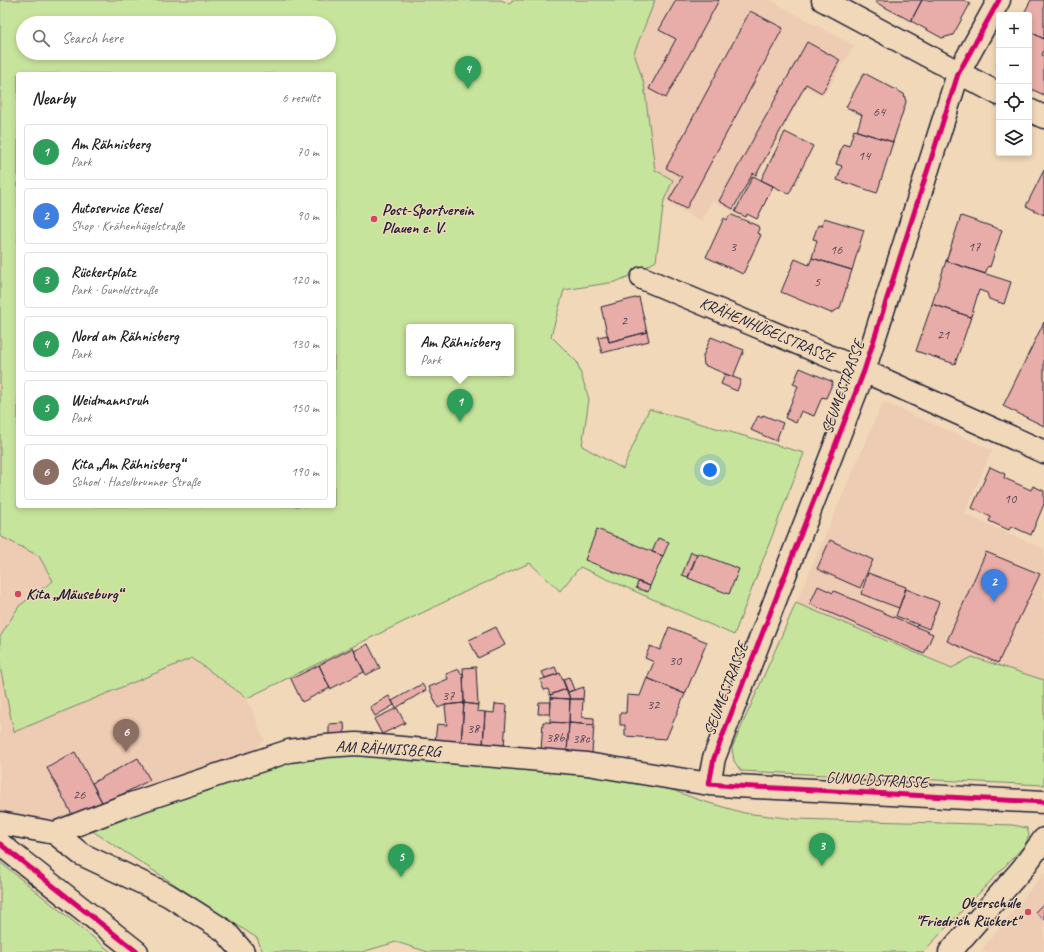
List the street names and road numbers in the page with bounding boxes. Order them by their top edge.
street label: KRÄHENHÜGELSTRASSE [697,293,839,368]
street label: SEUMESTRASSE [817,336,870,436]
street label: SEUMESTRASSE [699,638,754,738]
street label: AM RÄHNISBERG [335,736,443,762]
street label: GUNOLDSTRASSE [826,767,931,793]

